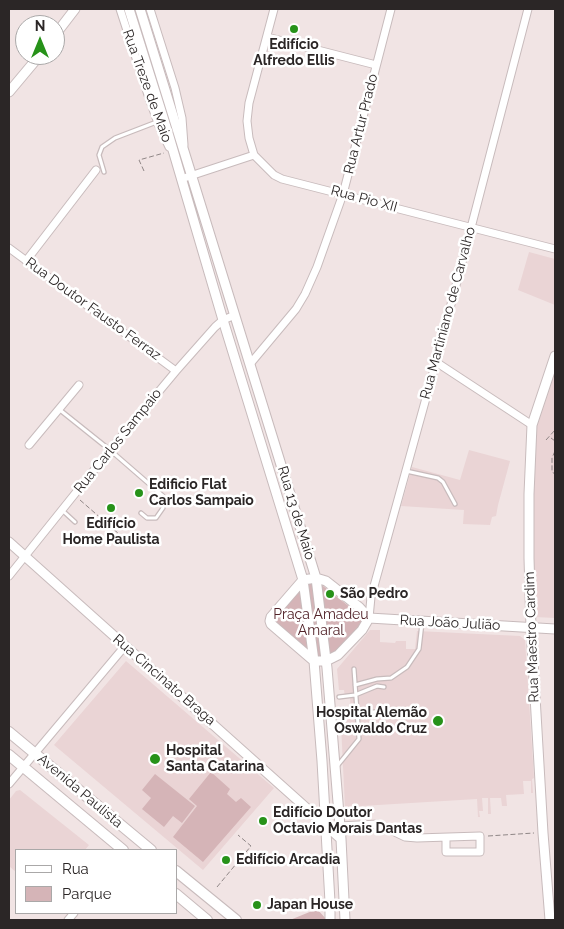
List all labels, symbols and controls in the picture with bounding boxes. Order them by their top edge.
north arrow [15,15,65,65]
text: N [35,18,45,34]
marker: Edifício Alfredo Ellis [288,23,300,35]
street label: Rua Treze de Maio [119,27,175,145]
place label: Edifício Alfredo Ellis [253,37,335,70]
street label: Rua Artur Prado [340,72,382,176]
street label: Rua Pio XII [329,182,399,216]
street label: Rua Martiniano de Carvalho [417,225,479,401]
street label: Rua Doutor Fausto Ferraz [22,254,164,364]
street label: Rua Carlos Sampaio [71,385,165,497]
street label: Rua 13 de Maio [274,464,318,562]
place label: Edificio Flat Carlos Sampaio [149,477,254,510]
marker: Edificio Flat Carlos Sampaio [133,487,145,499]
marker: Edifício Home Paulista [105,502,117,514]
place label: Edifício Home Paulista [62,516,160,548]
street label: Rua Maestro Cardim [521,571,543,703]
place label: São Pedro [340,586,408,602]
marker: São Pedro [324,588,336,600]
park label: Praça Amadeu Amaral [273,607,369,640]
street label: Rua João Julião [399,612,501,634]
street label: Rua Cincinato Braga [109,631,219,729]
place label: Hospital Alemão Oswaldo Cruz [316,705,427,738]
marker: Hospital Alemão Oswaldo Cruz [431,714,445,728]
place label: Hospital Santa Catarina [166,743,264,776]
street label: Avenida Paulista [34,750,126,832]
marker: Hospital Santa Catarina [148,752,162,766]
place label: Edifício Doutor Octavio Morais Dantas [273,805,422,838]
marker: Edifício Doutor Octavio Morais Dantas [257,815,269,827]
legend [15,849,178,914]
place label: Edifício Arcadia [236,852,340,868]
marker: Edifício Arcadia [220,854,232,866]
text: Rua [62,860,89,878]
text: Parque [62,885,111,903]
place label: Japan House [267,897,353,913]
marker: Japan House [251,899,263,911]

